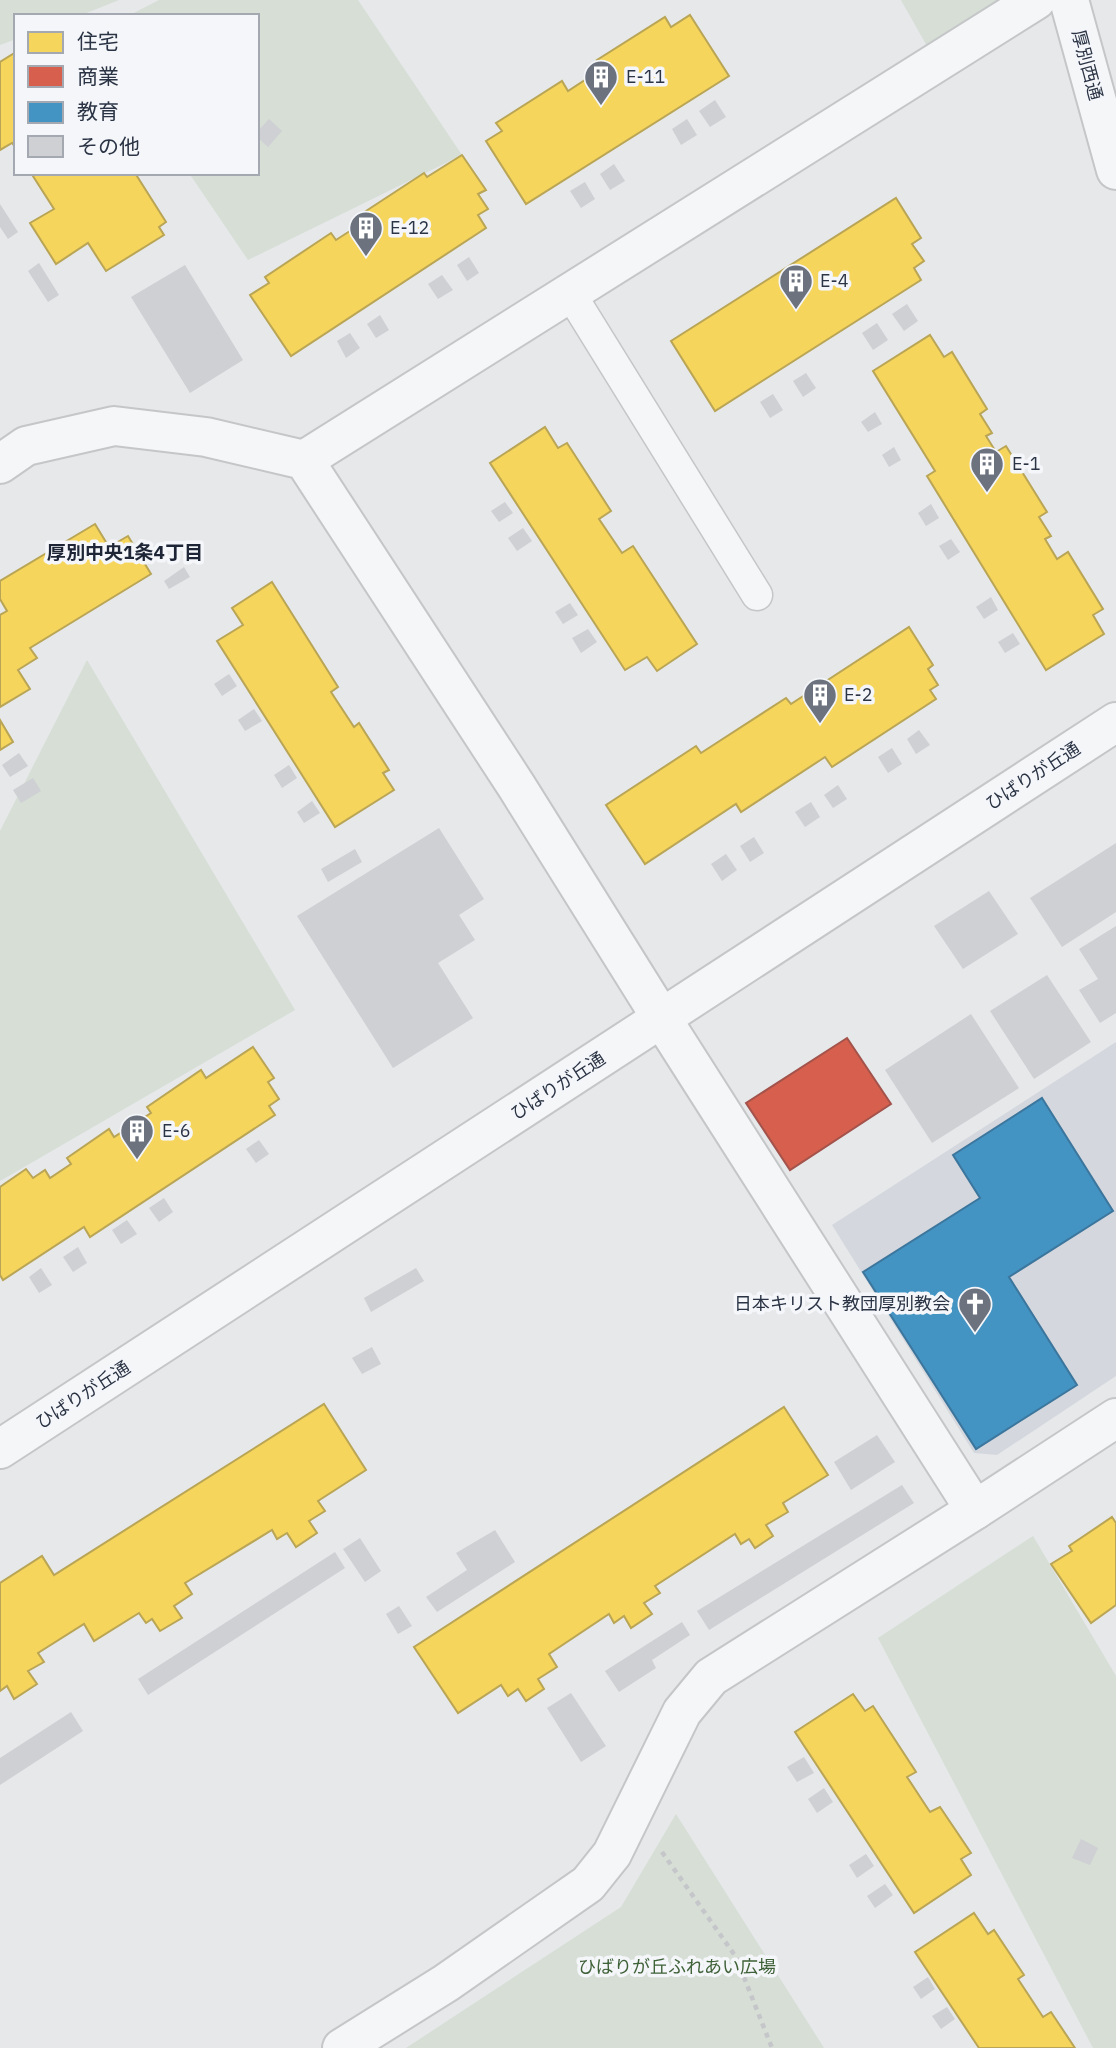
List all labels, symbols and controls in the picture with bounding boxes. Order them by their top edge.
legend [14,14,259,175]
text: 住宅 [77,27,119,55]
street label: 厚別西通 [1067,27,1108,103]
building icon: E-11 [582,58,620,107]
text: 商業 [77,62,119,90]
place label: E-11 [626,65,665,88]
text: 教育 [77,97,119,125]
text: その他 [77,132,140,160]
building icon: E-12 [347,209,385,258]
place label: E-12 [390,216,429,239]
building icon: E-4 [777,262,815,311]
place label: E-4 [820,269,849,292]
building icon: E-1 [968,445,1006,494]
place label: E-1 [1012,452,1040,475]
district label: 厚別中央1条4丁目 [47,540,203,564]
building icon: E-2 [801,676,839,725]
place label: E-2 [844,683,872,706]
street label: ひばりが丘通 [981,737,1084,815]
street label: ひばりが丘通 [506,1047,609,1125]
building icon: E-6 [118,1112,156,1161]
place label: E-6 [162,1119,190,1142]
church icon: 日本キリスト教団厚別教会 [956,1285,994,1334]
place label: 日本キリスト教団厚別教会 [734,1292,950,1315]
street label: ひばりが丘通 [31,1356,134,1434]
park label: ひばりが丘ふれあい広場 [578,1955,776,1978]

